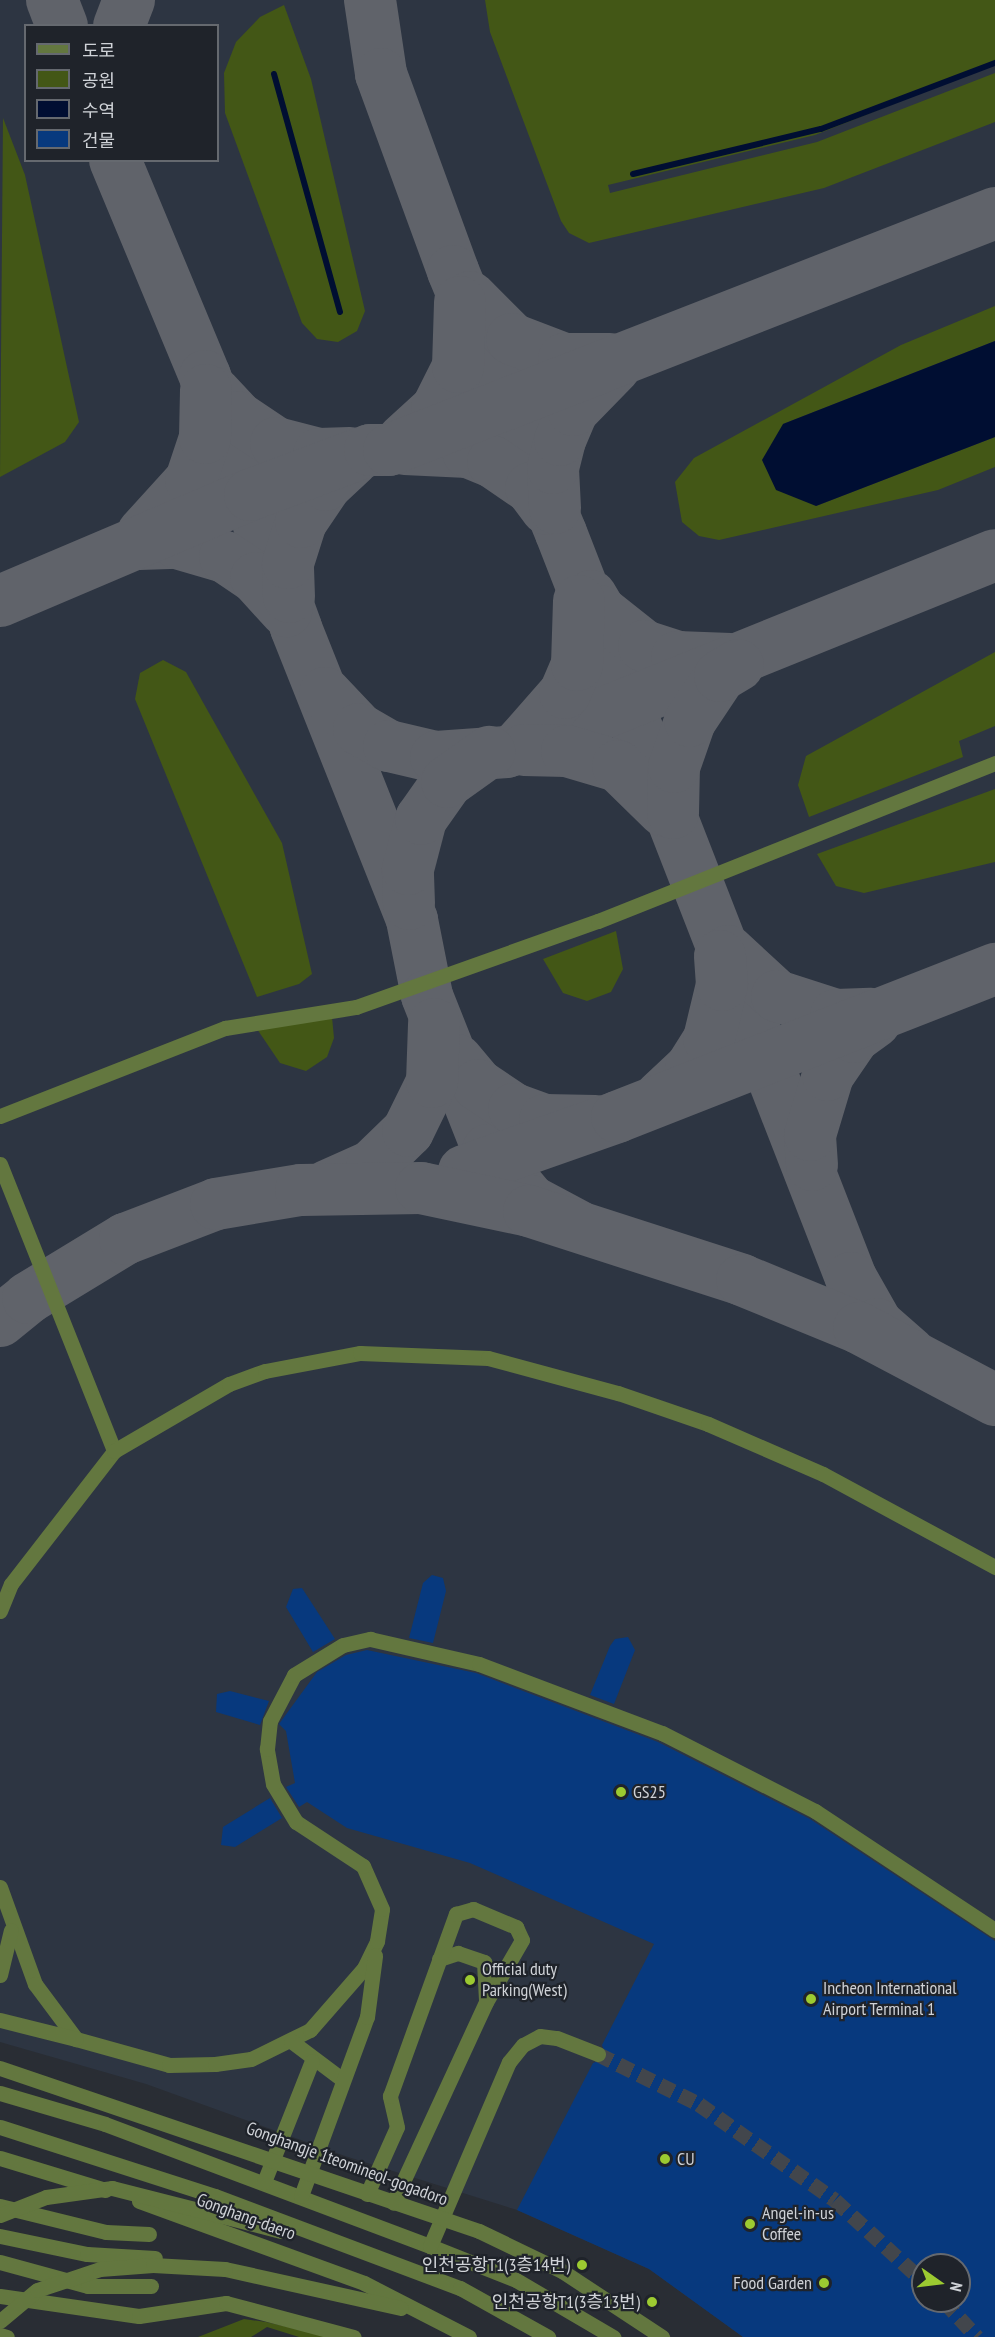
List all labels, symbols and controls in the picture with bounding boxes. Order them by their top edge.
legend [24,24,219,162]
text: 도로 [82,39,115,62]
text: 공원 [82,69,115,92]
text: 수역 [82,99,115,122]
text: 건물 [82,129,115,152]
place label: GS25 [633,1781,666,1803]
marker: GS25 [614,1785,628,1799]
place label: Official duty Parking(West) [482,1959,567,2002]
marker: Official duty Parking(West) [463,1973,477,1987]
place label: Incheon International Airport Terminal 1 [823,1978,957,2020]
marker: Incheon International Airport Terminal 1 [804,1992,818,2006]
street label: Gonghangje 1teomineol-gogadoro [243,2117,451,2211]
place label: CU [677,2148,695,2170]
marker: CU [658,2152,672,2166]
street label: Gonghang-daero [194,2189,298,2245]
place label: Angel-in-us Coffee [762,2203,834,2246]
marker: Angel-in-us Coffee [743,2217,757,2231]
north arrow [911,2253,971,2313]
place label: 인천공항T1(3층14번) [422,2254,570,2276]
marker: 인천공항T1(3층14번) [575,2258,589,2272]
place label: Food Garden [733,2272,812,2294]
marker: Food Garden [817,2276,831,2290]
text: N [946,2280,967,2293]
place label: 인천공항T1(3층13번) [492,2291,640,2313]
marker: 인천공항T1(3층13번) [645,2295,659,2309]

